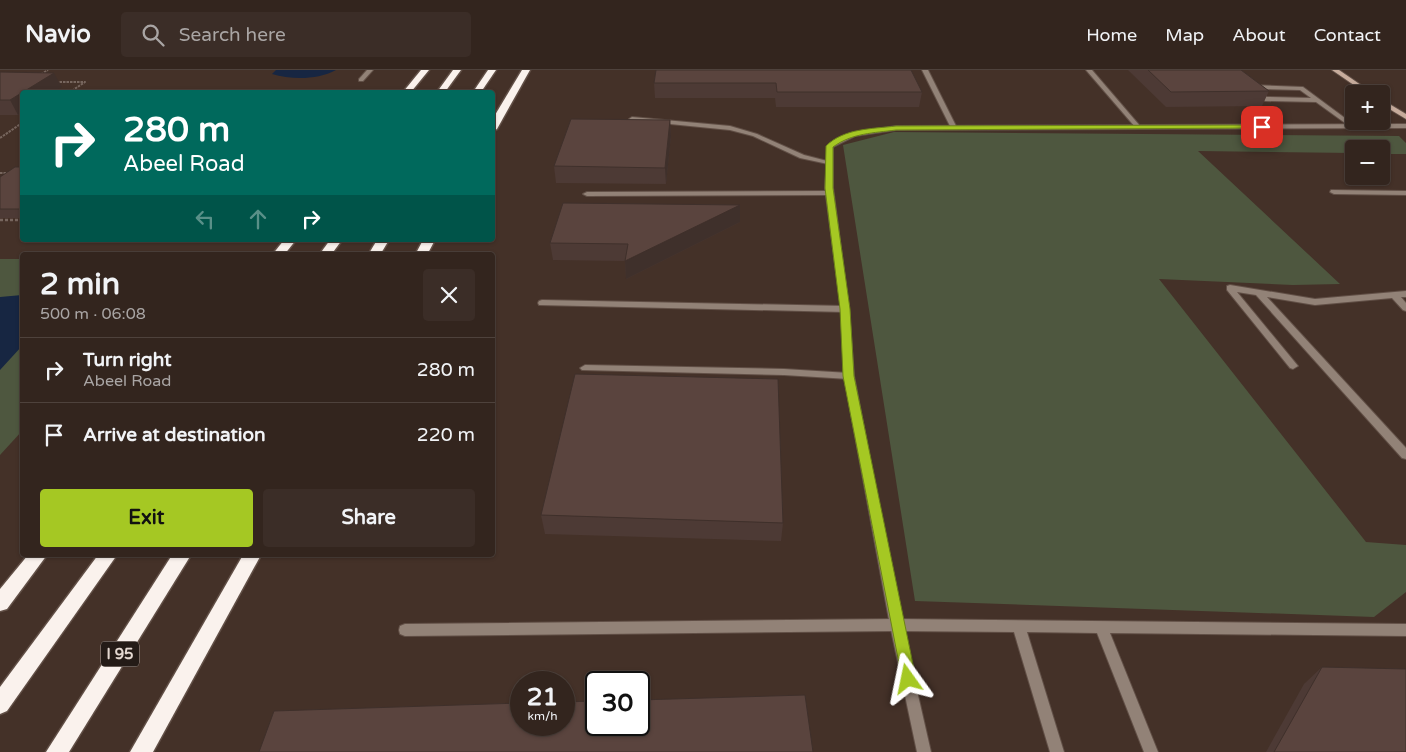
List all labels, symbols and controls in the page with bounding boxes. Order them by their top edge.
search box [121,12,471,57]
text: Navio [25,20,91,49]
icon: search [139,21,167,49]
text: Search here [179,24,286,46]
text: Home [1086,24,1137,46]
text: Map [1165,24,1204,46]
text: About [1232,24,1286,46]
text: Contact [1314,24,1381,46]
map controls [1345,85,1390,185]
button: + [1345,85,1390,130]
pin [1241,106,1283,148]
text: 280 m [123,109,230,151]
icon: right [40,110,105,175]
icon: arrive [1248,113,1276,141]
button: − [1345,140,1390,185]
text: Abeel Road [123,151,245,177]
icon: left [191,205,219,233]
icon: ahead [244,205,272,233]
icon: right [297,205,325,233]
text: 2 min [40,266,120,303]
button: close [423,269,475,321]
text: 500 m · 06:08 [40,304,146,324]
text: Turn right [83,349,171,371]
icon: right [40,356,68,384]
text: 280 m [417,359,475,381]
text: Abeel Road [83,371,171,391]
icon: arrive [40,421,68,449]
text: Arrive at destination [83,424,266,446]
text: 220 m [417,424,475,446]
button: Exit [40,489,253,547]
button: Share [263,489,475,547]
road number: I 95 [101,642,139,666]
position arrow [881,652,933,704]
speed limit sign: 30 [585,671,650,736]
text: 21 [527,682,558,712]
text: km/h [527,709,558,723]

